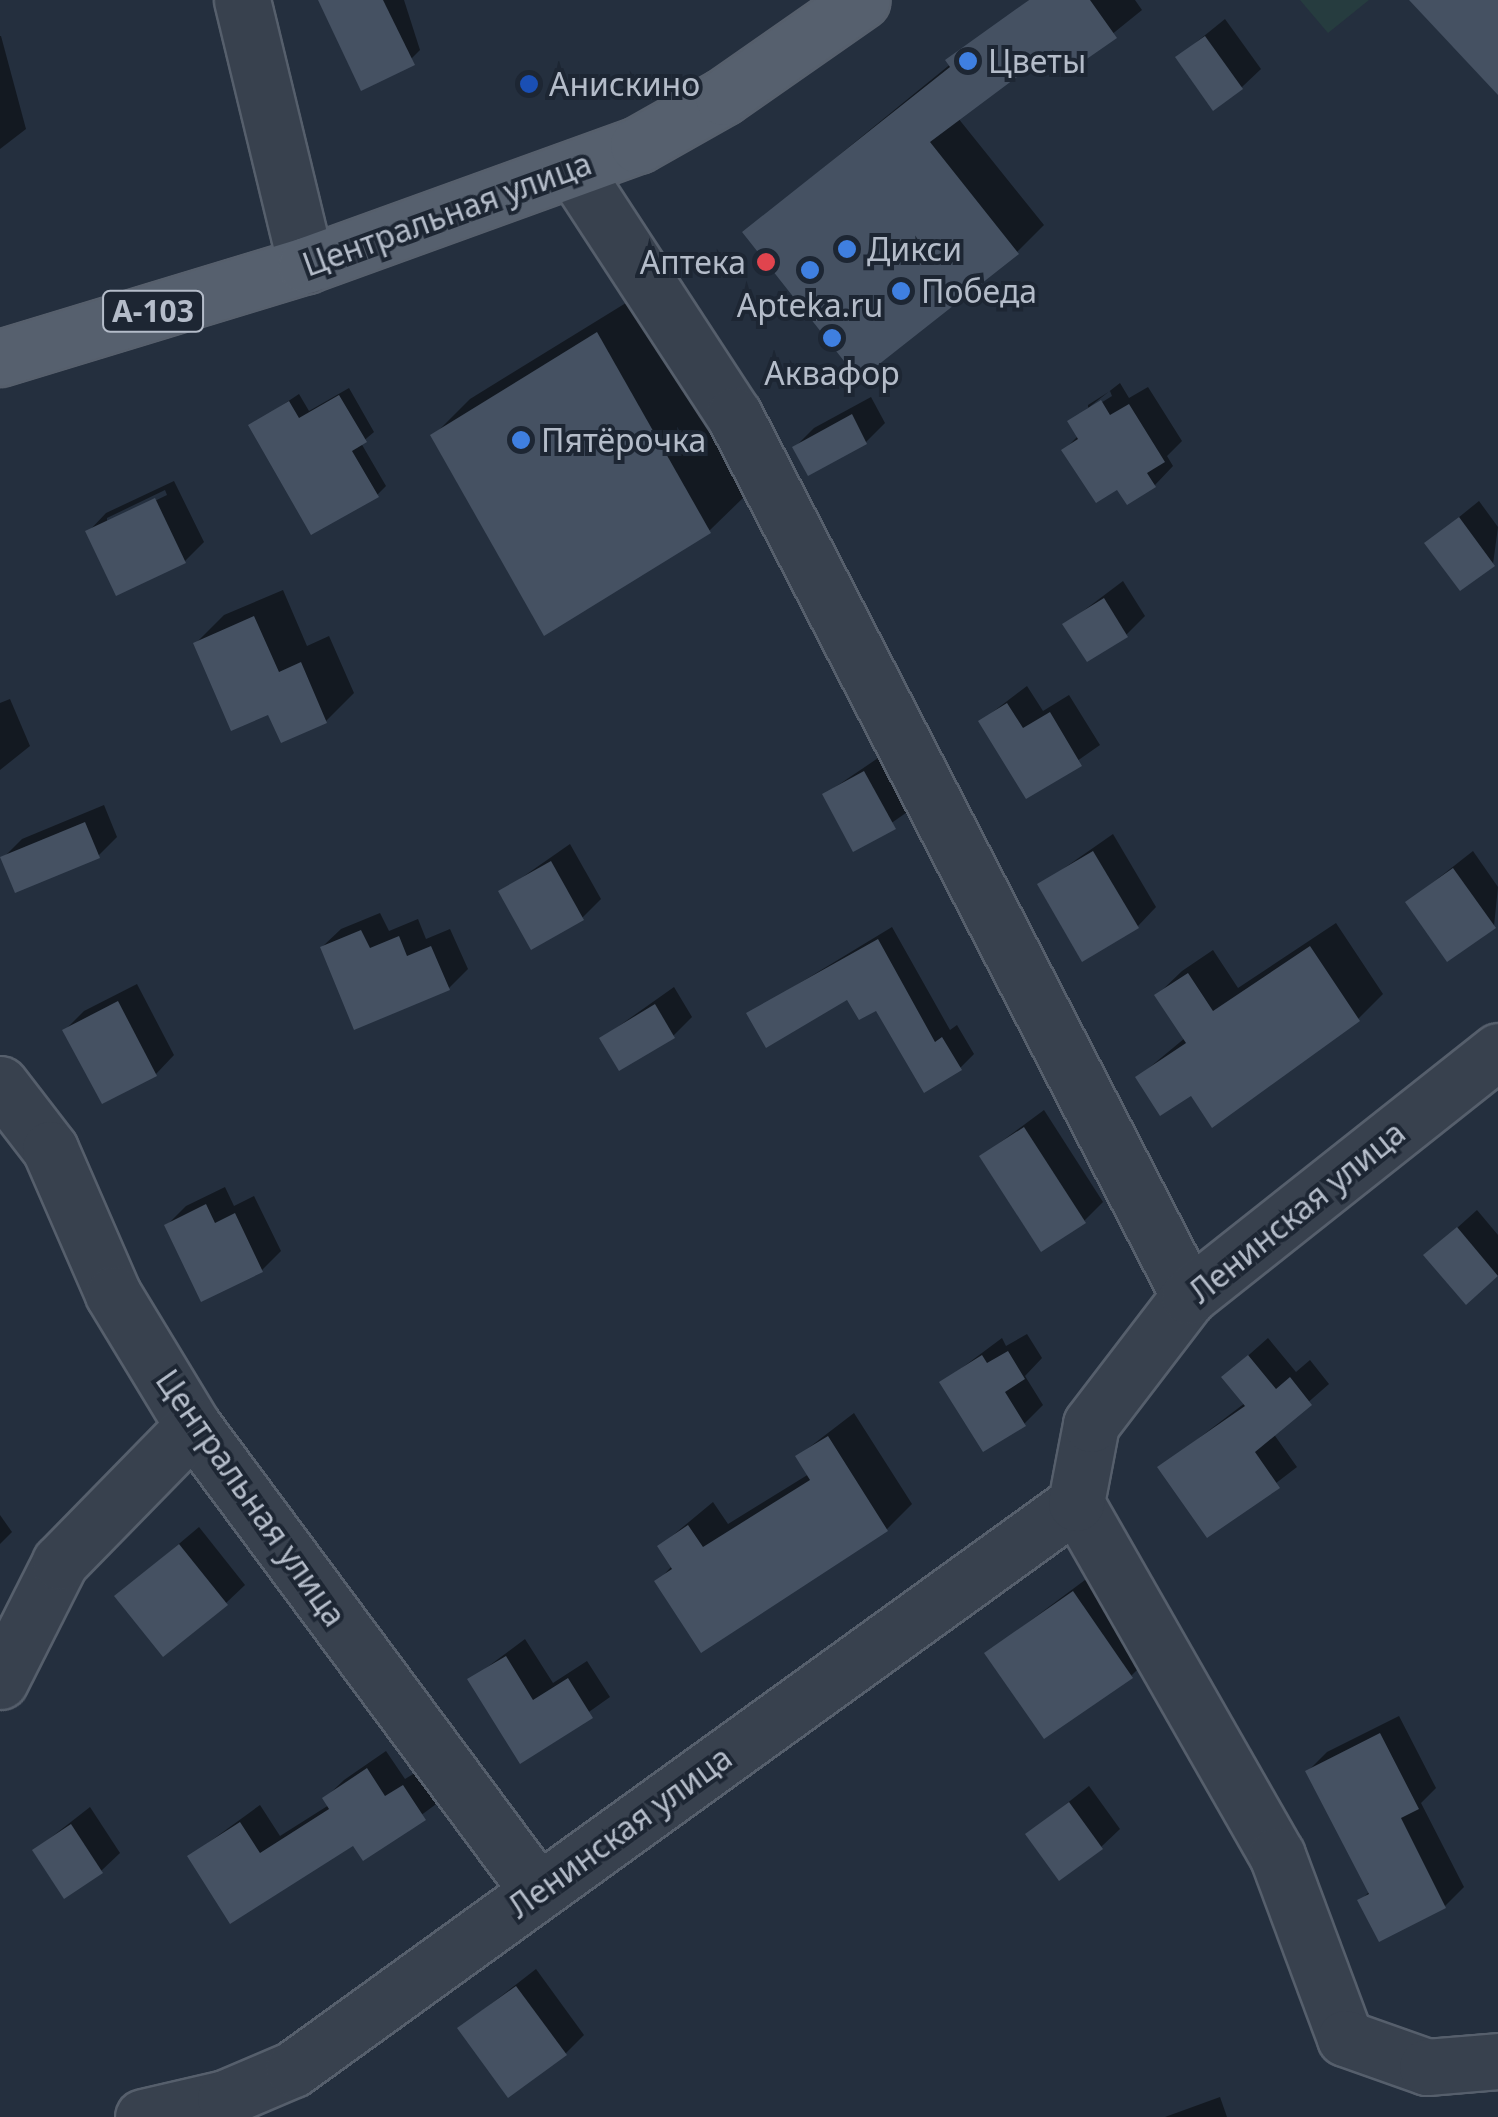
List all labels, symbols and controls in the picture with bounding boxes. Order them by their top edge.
place label: Цветы [988,42,1086,80]
marker: Цветы [957,50,979,72]
place label: Анискино [549,65,700,103]
marker: Анискино [518,73,540,95]
street label: Центральная улица [297,144,597,284]
place label: Дикси [867,230,962,268]
marker: Дикси [836,238,858,260]
place label: Аптека [640,243,746,281]
marker: Аптека [755,251,777,273]
marker: Apteka.ru [799,259,821,281]
place label: Победа [921,272,1037,310]
marker: Победа [890,280,912,302]
road number: А-103 [100,286,206,336]
place label: Apteka.ru [737,286,883,324]
marker: Аквафор [821,327,843,349]
place label: Аквафор [764,354,900,392]
place label: Пятёрочка [541,421,706,459]
marker: Пятёрочка [510,429,532,451]
street label: Ленинская улица [1181,1113,1413,1311]
street label: Центральная улица [148,1362,354,1634]
street label: Ленинская улица [501,1738,739,1926]

